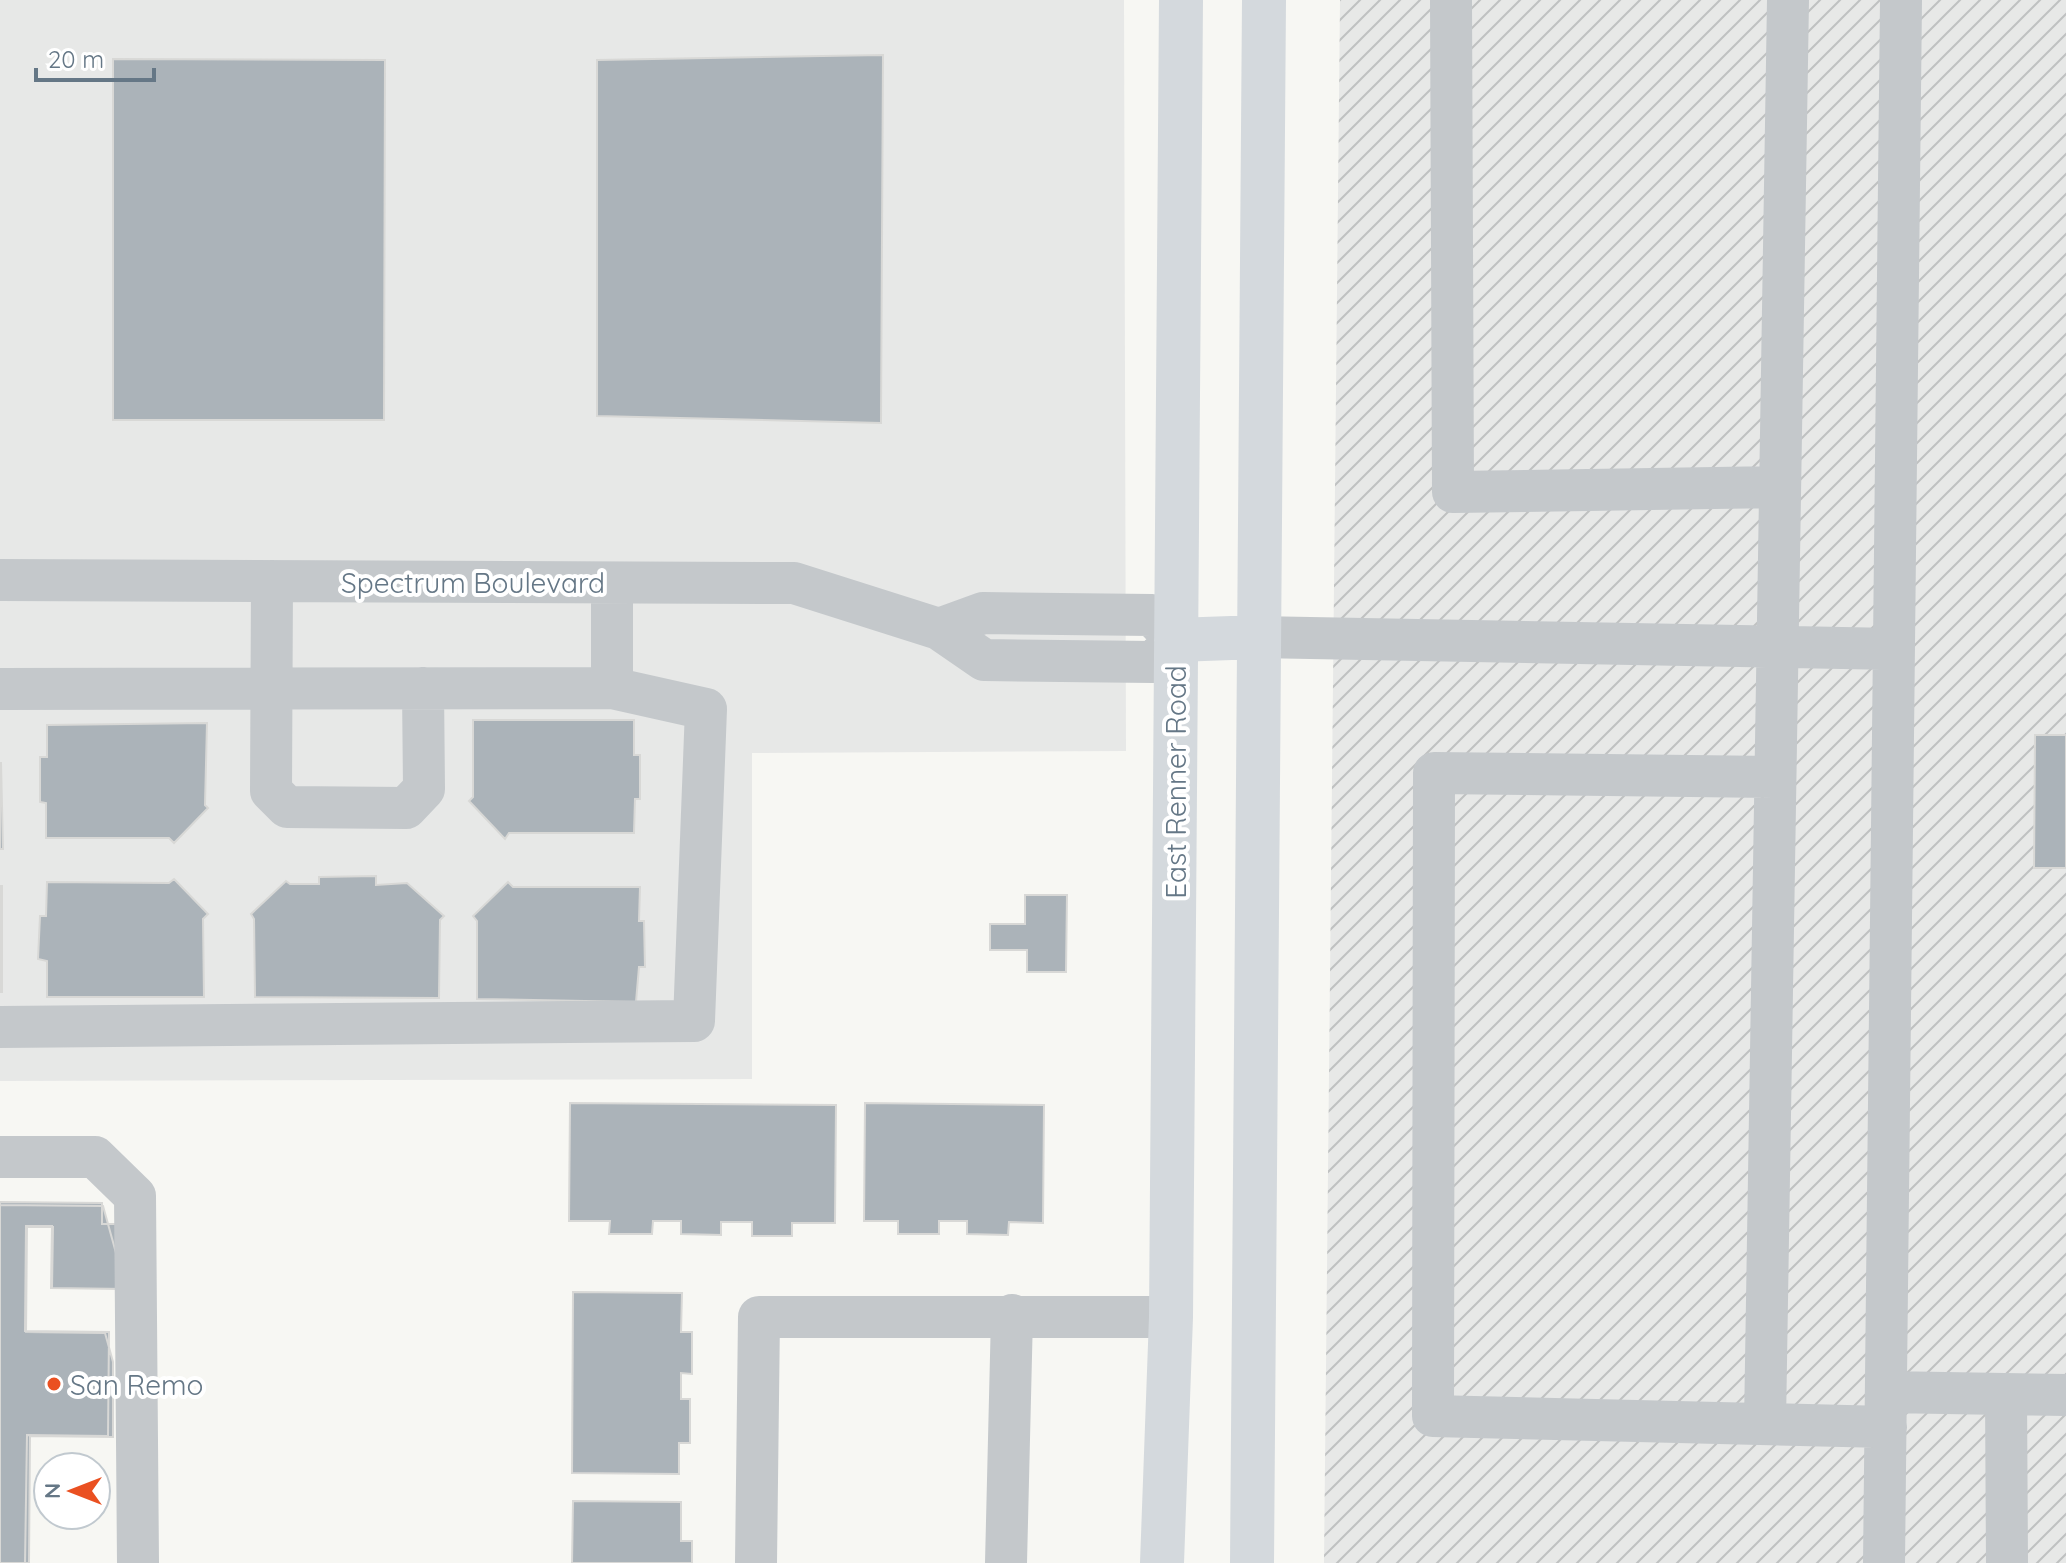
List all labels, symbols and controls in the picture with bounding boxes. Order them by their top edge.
scale bar [36,32,154,82]
text: 20 m [48,44,104,74]
street label: Spectrum Boulevard [341,565,605,600]
street label: East Renner Road [1158,665,1193,899]
place label: San Remo [70,1367,203,1402]
marker: San Remo [45,1375,63,1393]
north arrow [32,1451,112,1531]
text: N [38,1483,66,1499]

